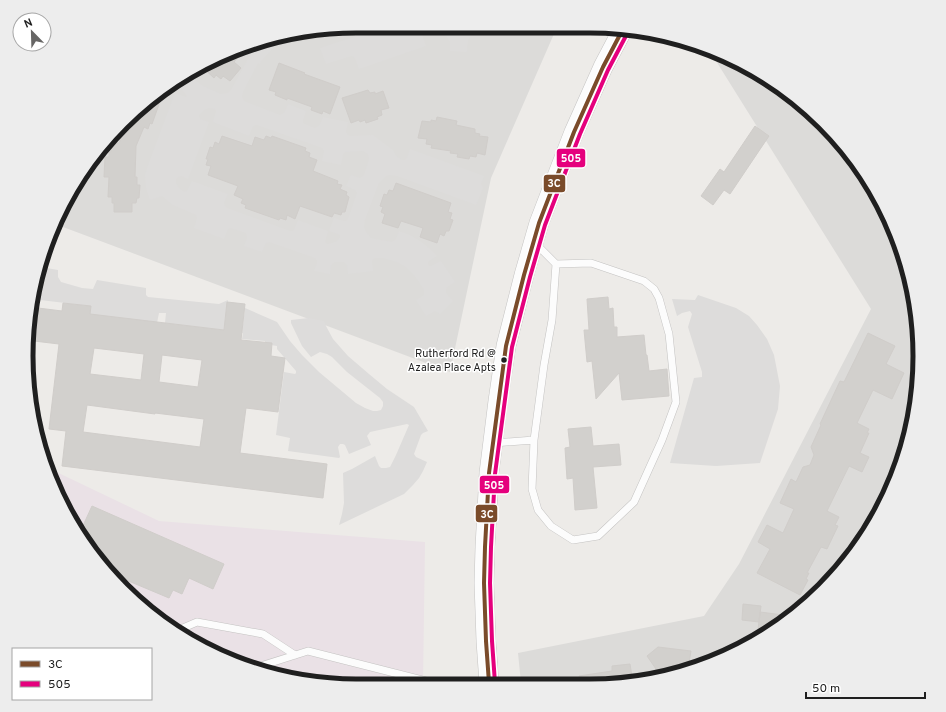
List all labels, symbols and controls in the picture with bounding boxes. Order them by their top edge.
north arrow [12,12,52,52]
text: N [22,16,35,32]
line badge: 505 [556,148,586,168]
text: 505 [561,152,582,166]
line badge: 3C [543,174,566,193]
text: 3C [547,177,561,191]
place label: Rutherford Rd @ Azalea Place Apts [408,347,496,375]
marker: Rutherford Rd @ Azalea Place Apts [499,355,509,365]
line badge: 505 [479,475,510,494]
text: 505 [484,479,505,493]
line badge: 3C [475,504,498,523]
text: 3C [480,508,494,522]
legend [12,648,152,700]
text: 3C [48,657,63,673]
scale bar [806,674,925,700]
text: 505 [48,677,71,693]
text: 50 m [812,681,840,697]

